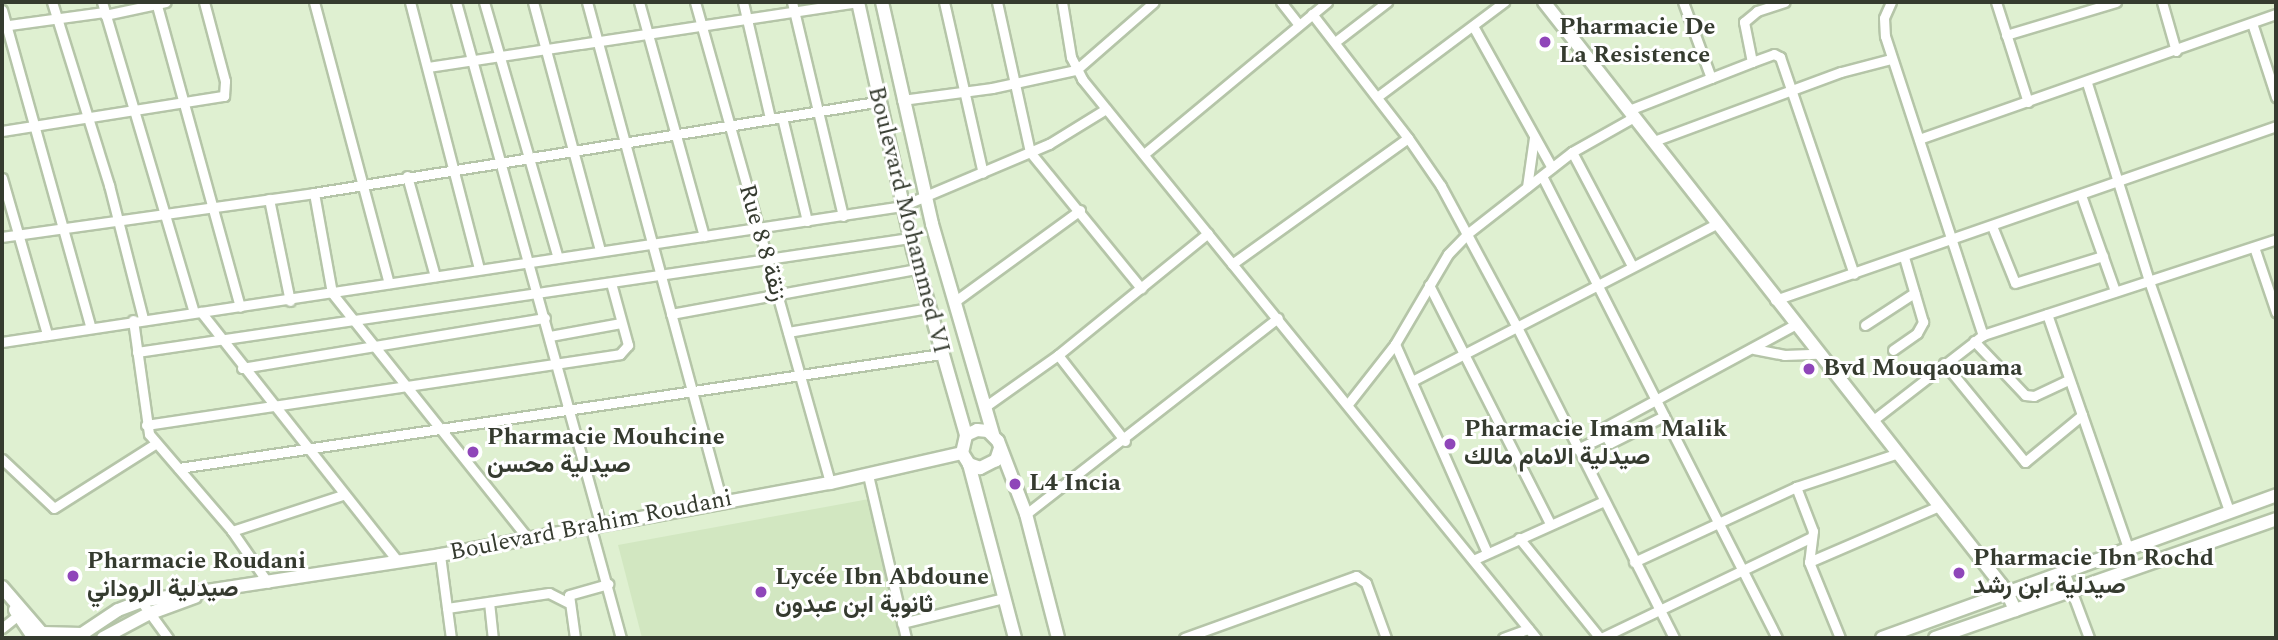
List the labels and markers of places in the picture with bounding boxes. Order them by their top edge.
place label: Pharmacie De La Resistence [1559,14,1716,70]
marker: Pharmacie De La Resistence [1537,34,1553,50]
place label: Bvd Mouqaouama [1823,355,2023,383]
marker: Bvd Mouqaouama [1801,361,1817,377]
place label: Pharmacie Imam Malik صيدلية الامام مالك [1464,416,1727,472]
place label: Pharmacie Mouhcine صيدلية محسن [487,424,725,480]
marker: Pharmacie Imam Malik صيدلية الامام مالك [1442,436,1458,452]
marker: Pharmacie Mouhcine صيدلية محسن [465,444,481,460]
place label: L4 Incia [1029,470,1121,498]
marker: L4 Incia [1007,476,1023,492]
place label: Pharmacie Ibn Rochd صيدلية ابن رشد [1973,545,2214,601]
place label: Pharmacie Roudani صيدلية الروداني [87,548,306,604]
place label: Lycée Ibn Abdoune ثانوية ابن عبدون [775,564,989,620]
marker: Pharmacie Ibn Rochd صيدلية ابن رشد [1951,565,1967,581]
marker: Pharmacie Roudani صيدلية الروداني [65,568,81,584]
marker: Lycée Ibn Abdoune ثانوية ابن عبدون [753,584,769,600]

